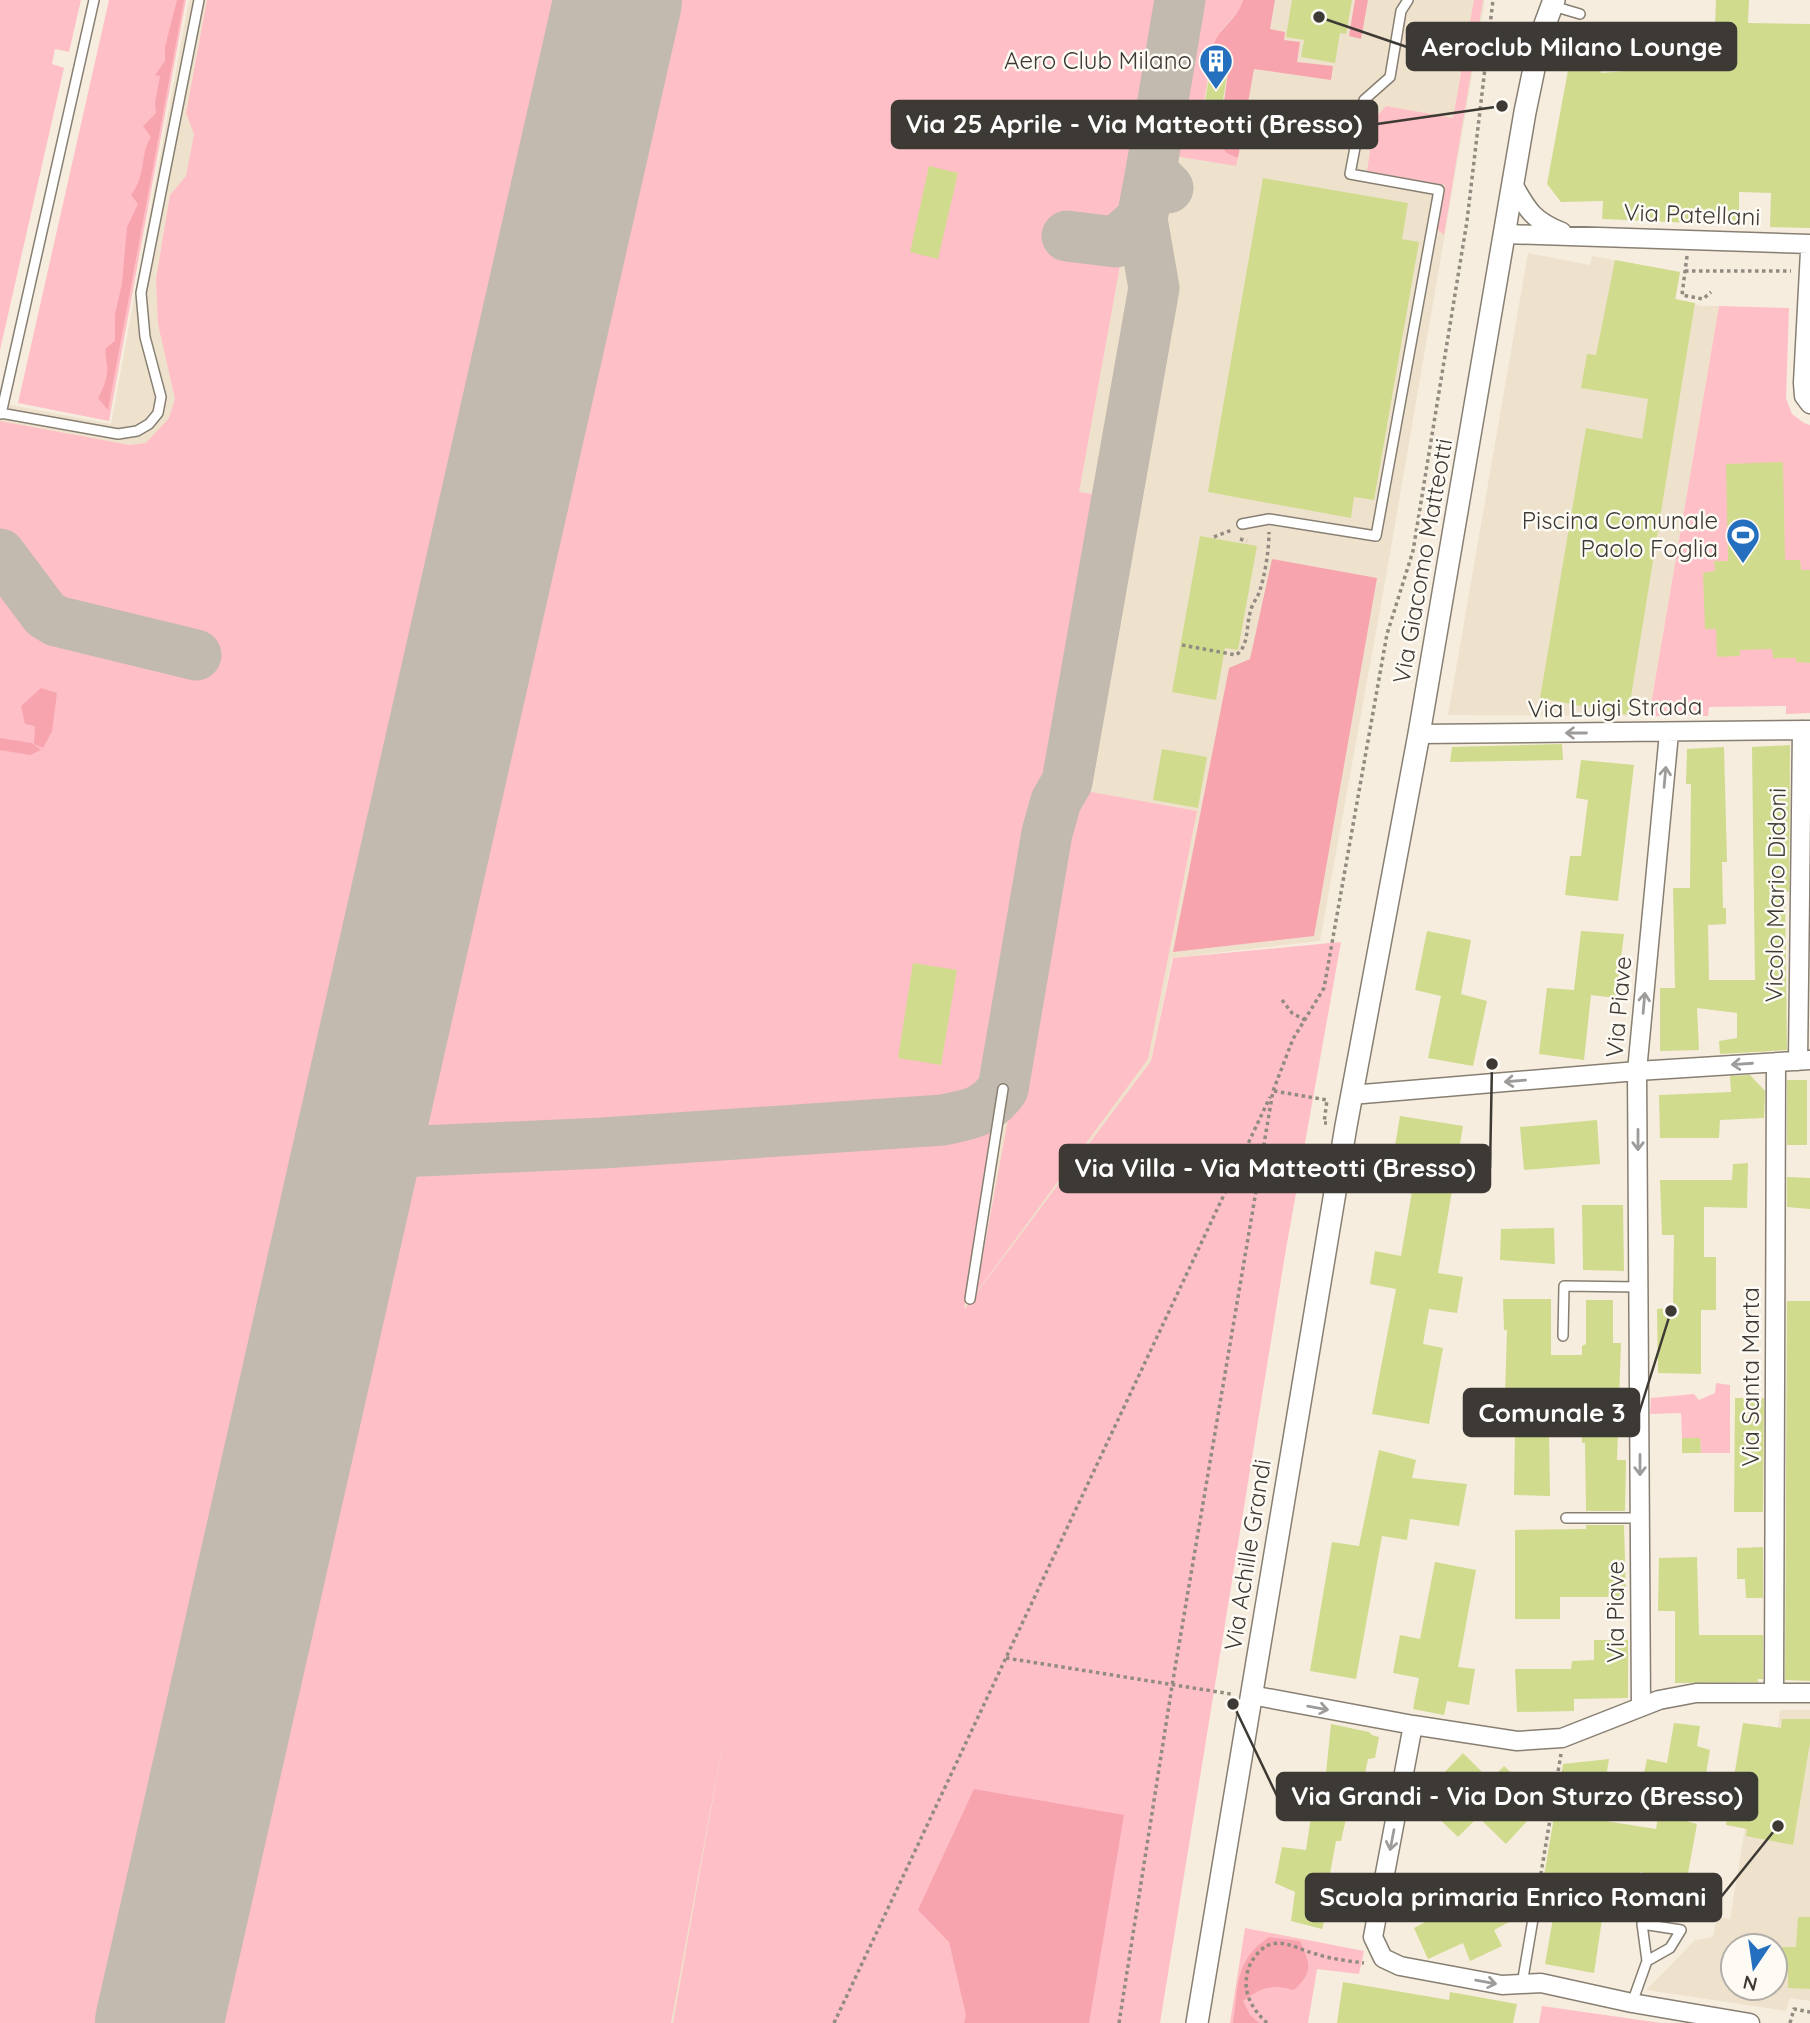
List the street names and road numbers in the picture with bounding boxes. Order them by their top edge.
street label: Via Patellani [1623,197,1761,231]
street label: Via Giacomo Matteotti [1386,436,1458,686]
street label: Via Luigi Strada [1527,690,1703,724]
street label: Vicolo Mario Didoni [1758,787,1792,1003]
street label: Via Piave [1599,955,1637,1059]
street label: Via Santa Marta [1735,1287,1765,1467]
street label: Via Achille Grandi [1217,1457,1277,1653]
street label: Via Piave [1600,1561,1630,1663]

